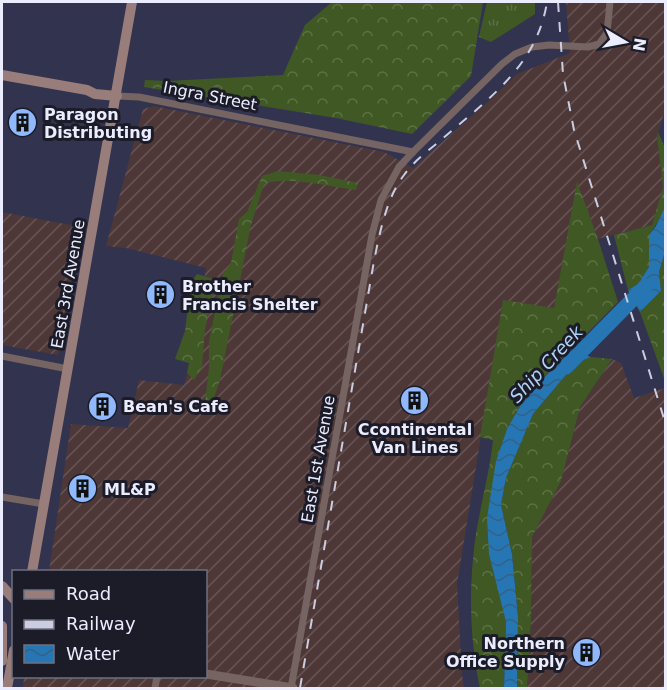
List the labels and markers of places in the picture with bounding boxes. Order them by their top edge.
place label: Paragon Distributing [44,105,152,142]
building icon: Paragon Distributing [7,107,39,139]
place label: Brother Francis Shelter [182,277,318,314]
building icon: Brother Francis Shelter [145,279,177,311]
building icon: Ccontinental Van Lines [399,385,431,417]
building icon: Bean's Cafe [86,390,118,422]
place label: Bean's Cafe [123,397,229,416]
place label: Ccontinental Van Lines [358,420,472,457]
building icon: ML&P [67,473,99,505]
place label: ML&P [104,480,156,499]
place label: Northern Office Supply [446,634,566,671]
building icon: Northern Office Supply [570,636,602,668]

